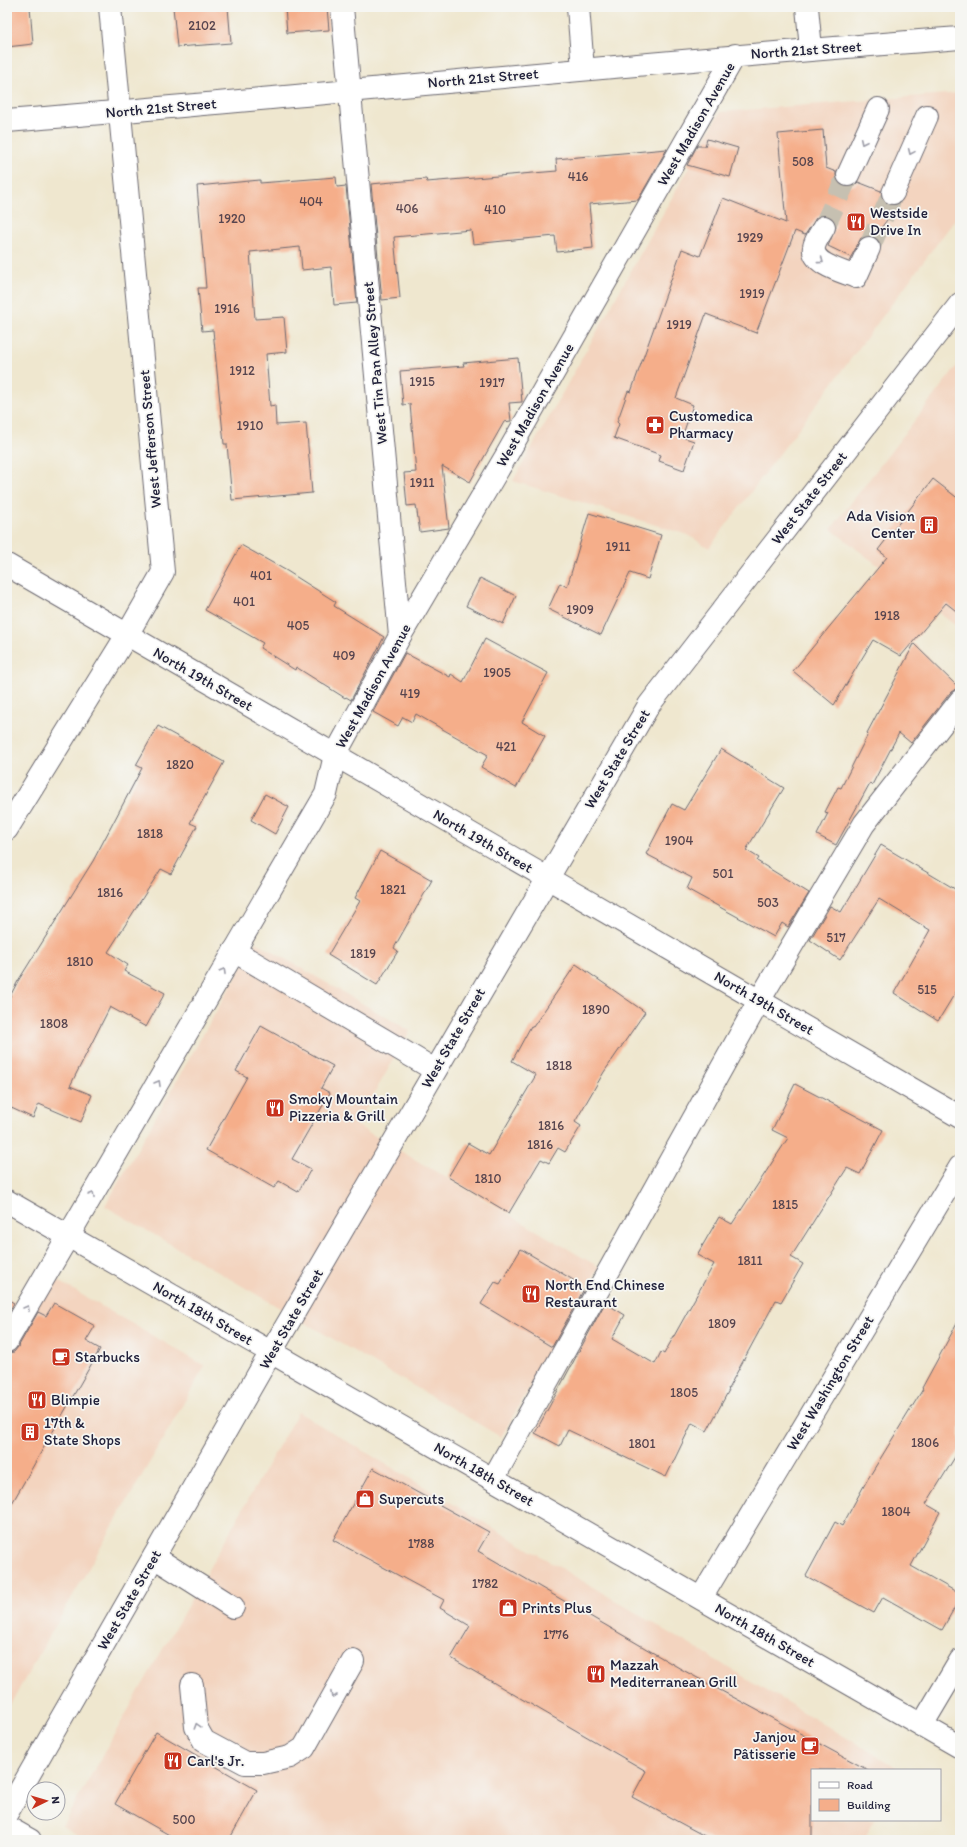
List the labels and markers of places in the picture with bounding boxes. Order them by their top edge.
place label: Westside Drive In [870,204,928,239]
restaurant icon: Westside Drive In [845,211,867,233]
place label: Customedica Pharmacy [669,407,754,442]
pharmacy icon: Customedica Pharmacy [644,414,666,436]
place label: Ada Vision Center [847,507,915,542]
building icon: Ada Vision Center [918,514,940,536]
place label: Smoky Mountain Pizzeria & Grill [289,1090,399,1125]
restaurant icon: Smoky Mountain Pizzeria & Grill [264,1097,286,1119]
place label: North End Chinese Restaurant [545,1276,665,1311]
restaurant icon: North End Chinese Restaurant [520,1283,542,1305]
cafe icon: Starbucks [50,1346,72,1368]
place label: Starbucks [75,1348,140,1366]
restaurant icon: Blimpie [26,1389,48,1411]
place label: Blimpie [51,1391,100,1409]
place label: 17th & State Shops [44,1414,121,1449]
building icon: 17th & State Shops [19,1421,41,1443]
shop icon: Supercuts [354,1488,376,1510]
place label: Supercuts [379,1490,444,1508]
shop icon: Prints Plus [497,1597,519,1619]
place label: Prints Plus [522,1599,592,1617]
place label: Mazzah Mediterranean Grill [610,1656,738,1691]
restaurant icon: Mazzah Mediterranean Grill [585,1663,607,1685]
place label: Janjou Pâtisserie [733,1728,797,1763]
cafe icon: Janjou Pâtisserie [799,1735,821,1757]
restaurant icon: Carl's Jr. [162,1750,184,1772]
place label: Carl's Jr. [187,1752,245,1770]

